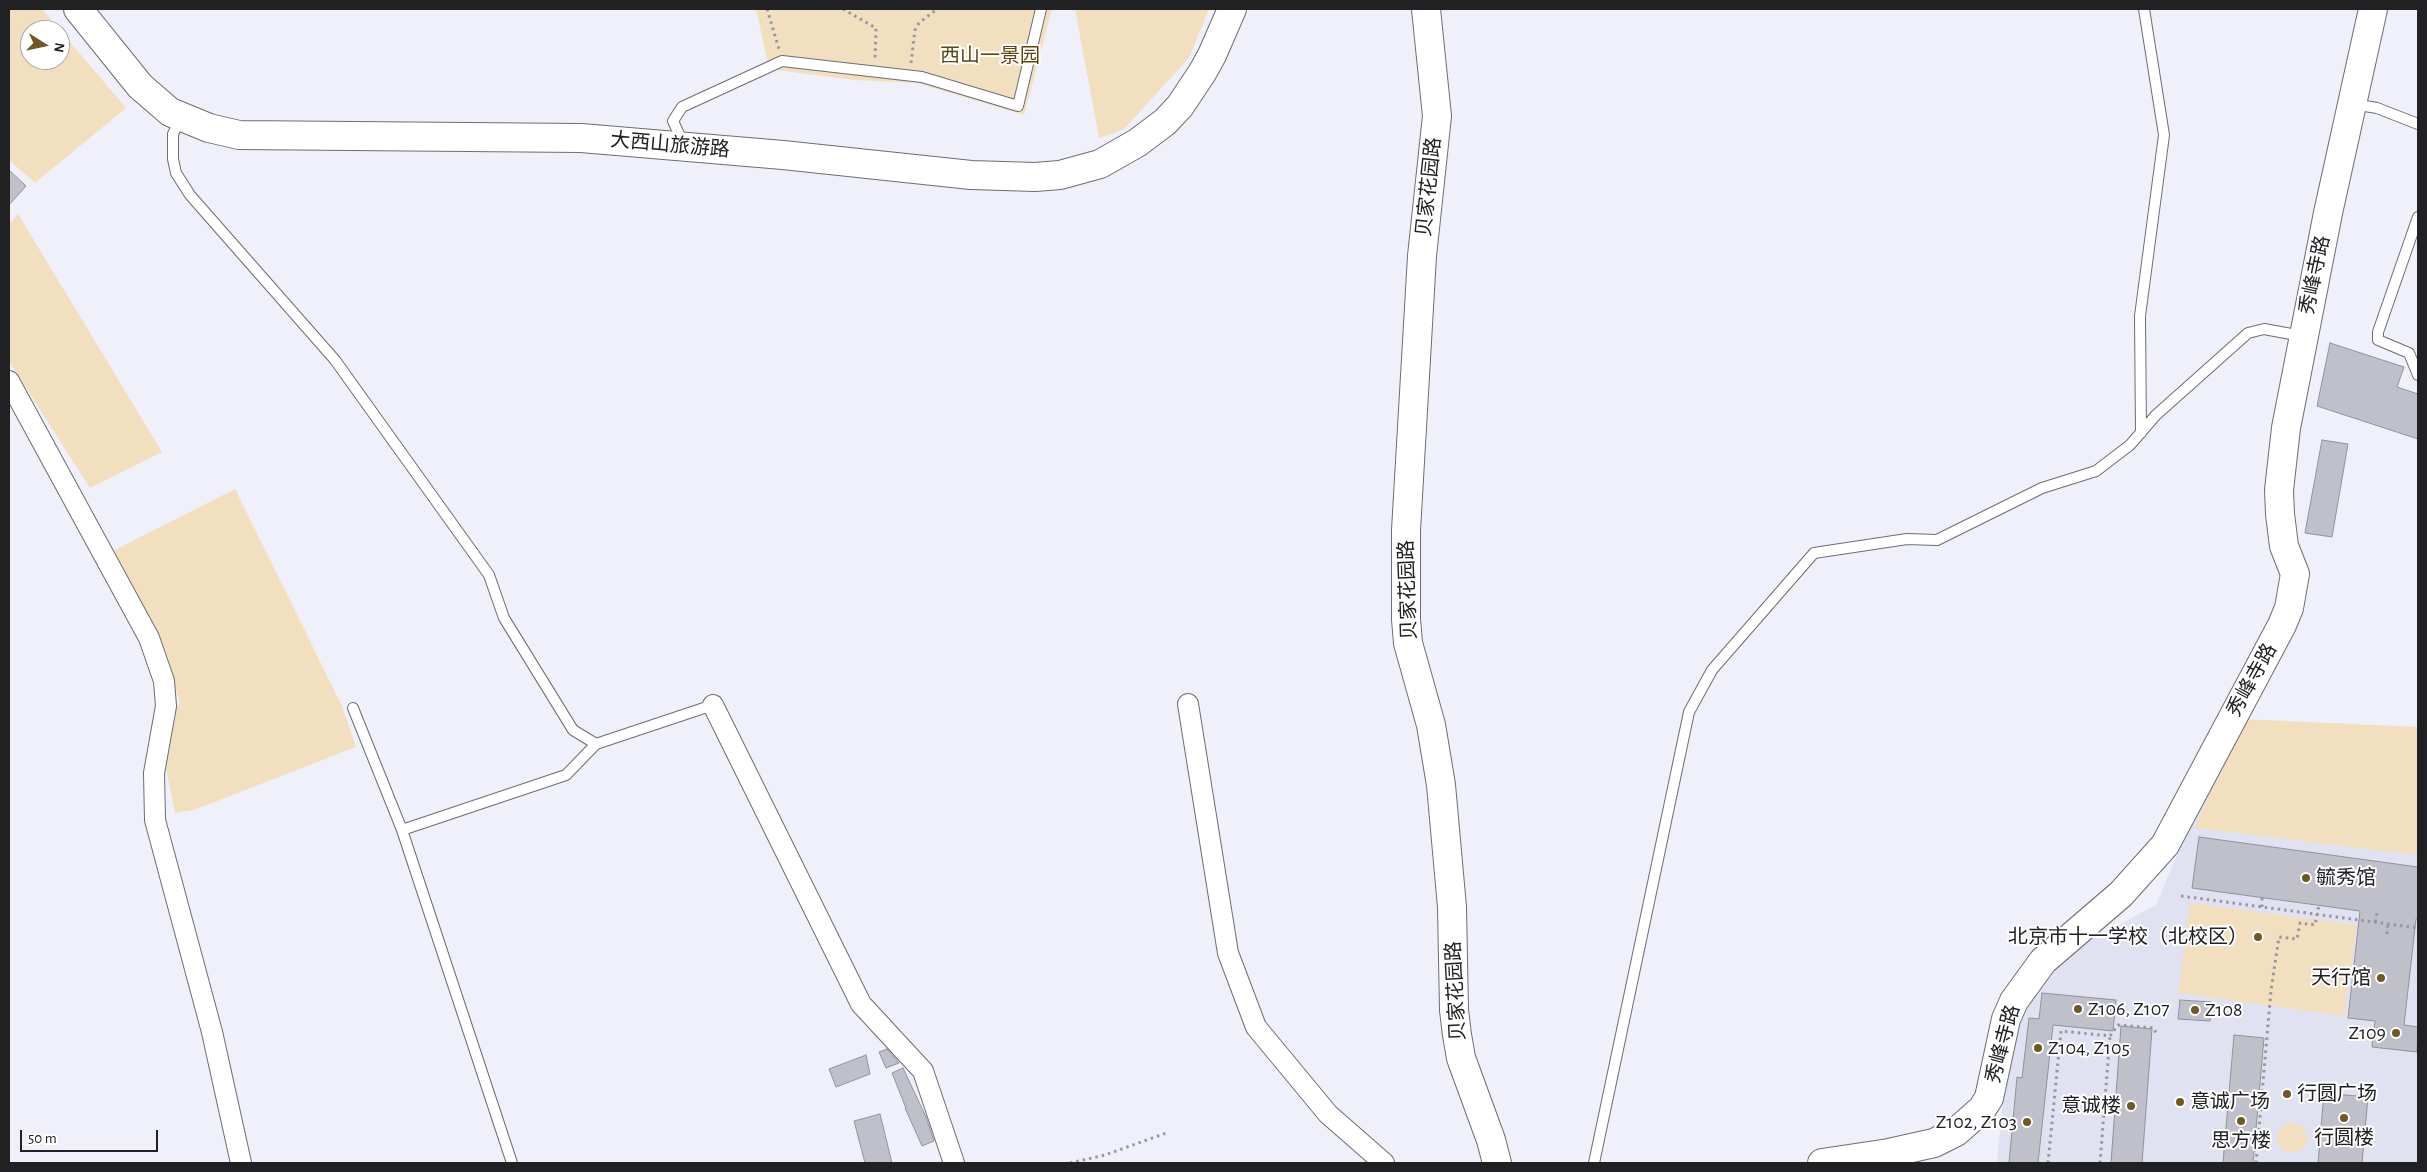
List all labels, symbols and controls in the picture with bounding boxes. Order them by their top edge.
north arrow [20,20,70,70]
text: N [51,41,67,53]
park label: 西山一景园 [940,44,1040,68]
street label: 大西山旅游路 [609,128,731,162]
street label: 贝家花园路 [1412,136,1446,238]
street label: 秀峰寺路 [2295,233,2335,317]
street label: 贝家花园路 [1394,540,1422,640]
street label: 秀峰寺路 [2222,639,2282,721]
place label: 毓秀馆 [2316,866,2376,890]
marker: 毓秀馆 [2300,872,2312,884]
place label: 北京市十一学校（北校区） [2008,925,2248,949]
marker: 北京市十一学校（北校区） [2252,931,2264,943]
street label: 贝家花园路 [1441,940,1471,1042]
place label: 天行馆 [2311,966,2371,990]
marker: 天行馆 [2375,972,2387,984]
place label: Z106, Z107 [2088,997,2170,1021]
place label: Z108 [2205,998,2242,1022]
street label: 秀峰寺路 [1981,1002,2025,1086]
marker: Z106, Z107 [2072,1003,2084,1015]
marker: Z108 [2189,1004,2201,1016]
place label: Z109 [2349,1021,2386,1045]
marker: Z109 [2390,1027,2402,1039]
place label: Z104, Z105 [2048,1036,2130,1060]
marker: Z104, Z105 [2032,1042,2044,1054]
place label: 行圆广场 [2297,1082,2377,1106]
marker: 行圆广场 [2281,1088,2293,1100]
place label: 意诚广场 [2190,1090,2270,1114]
place label: 意诚楼 [2061,1094,2121,1118]
marker: 意诚广场 [2174,1096,2186,1108]
marker: 意诚楼 [2125,1100,2137,1112]
place label: Z102, Z103 [1936,1110,2017,1134]
marker: 行圆楼 [2338,1112,2350,1124]
marker: 思方楼 [2235,1115,2247,1127]
marker: Z102, Z103 [2021,1116,2033,1128]
scale bar [22,1120,160,1152]
place label: 行圆楼 [2314,1126,2374,1150]
place label: 思方楼 [2211,1129,2271,1153]
text: 50 m [28,1131,57,1146]

